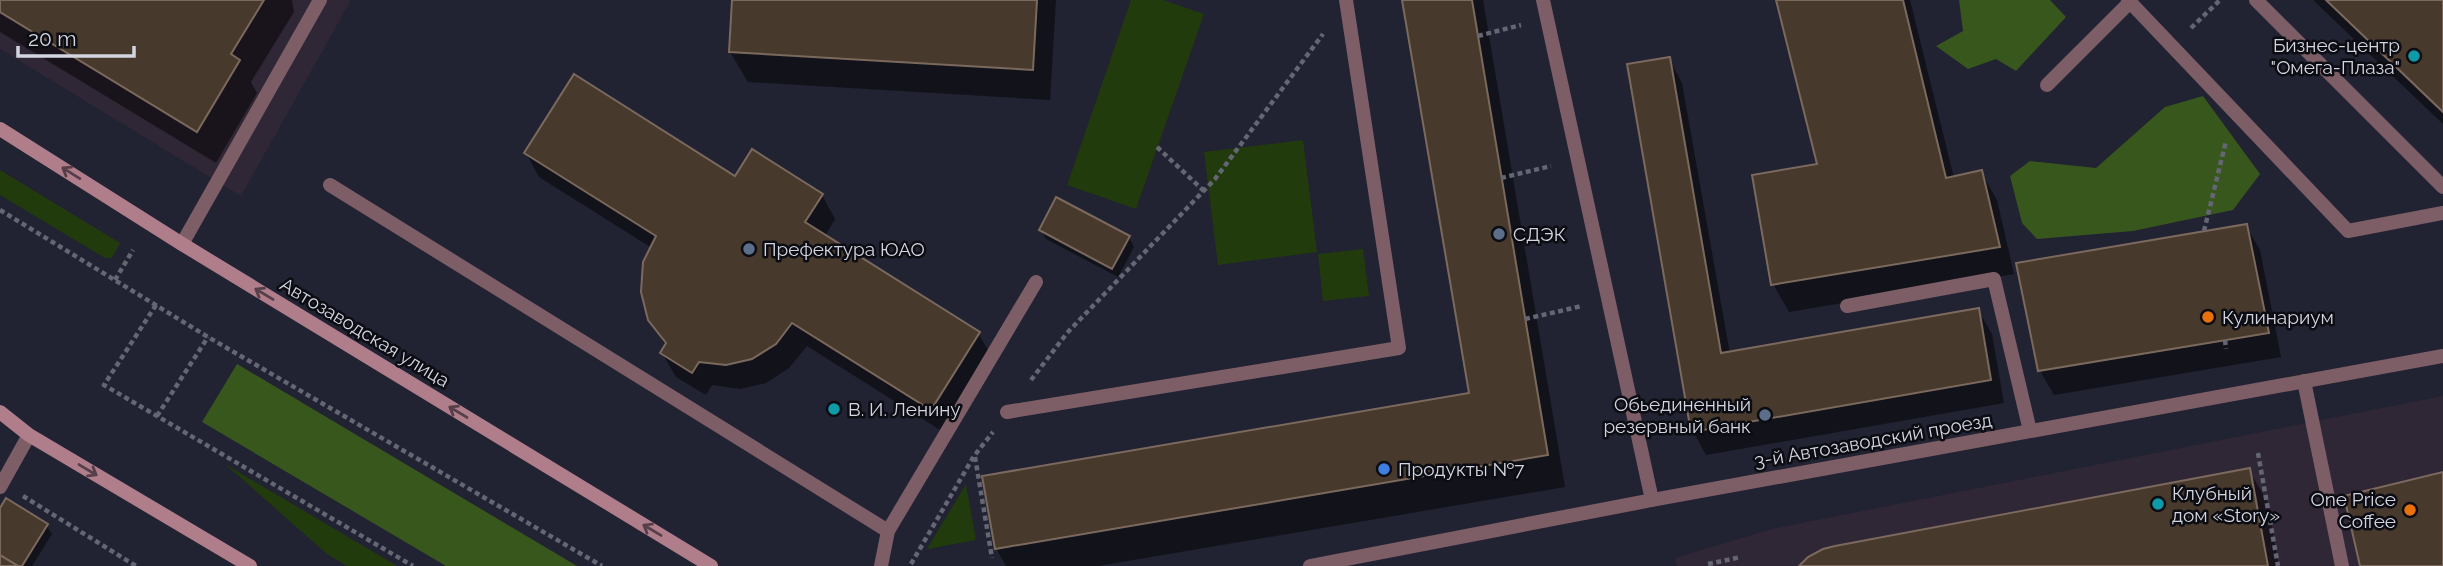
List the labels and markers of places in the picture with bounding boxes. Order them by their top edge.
place label: Бизнес-центр "Омега-Плаза" [2271,34,2400,78]
marker: Бизнес-центр "Омега-Плаза" [2406,48,2422,64]
place label: СДЭК [1513,223,1566,245]
marker: СДЭК [1491,226,1507,242]
place label: Префектура ЮАО [763,238,925,260]
marker: Префектура ЮАО [741,241,757,257]
place label: Кулинариум [2222,306,2334,328]
marker: Кулинариум [2200,309,2216,325]
place label: Обьединенный резервный банк [1603,393,1751,437]
place label: В. И. Ленину [848,398,960,420]
marker: В. И. Ленину [826,401,842,417]
marker: Обьединенный резервный банк [1757,407,1773,423]
place label: Продукты №7 [1398,458,1524,480]
marker: Продукты №7 [1376,461,1392,477]
place label: Клубный дом «Story» [2172,482,2280,526]
place label: One Price Coffee [2311,488,2396,532]
marker: Клубный дом «Story» [2150,496,2166,512]
marker: One Price Coffee [2402,502,2418,518]

